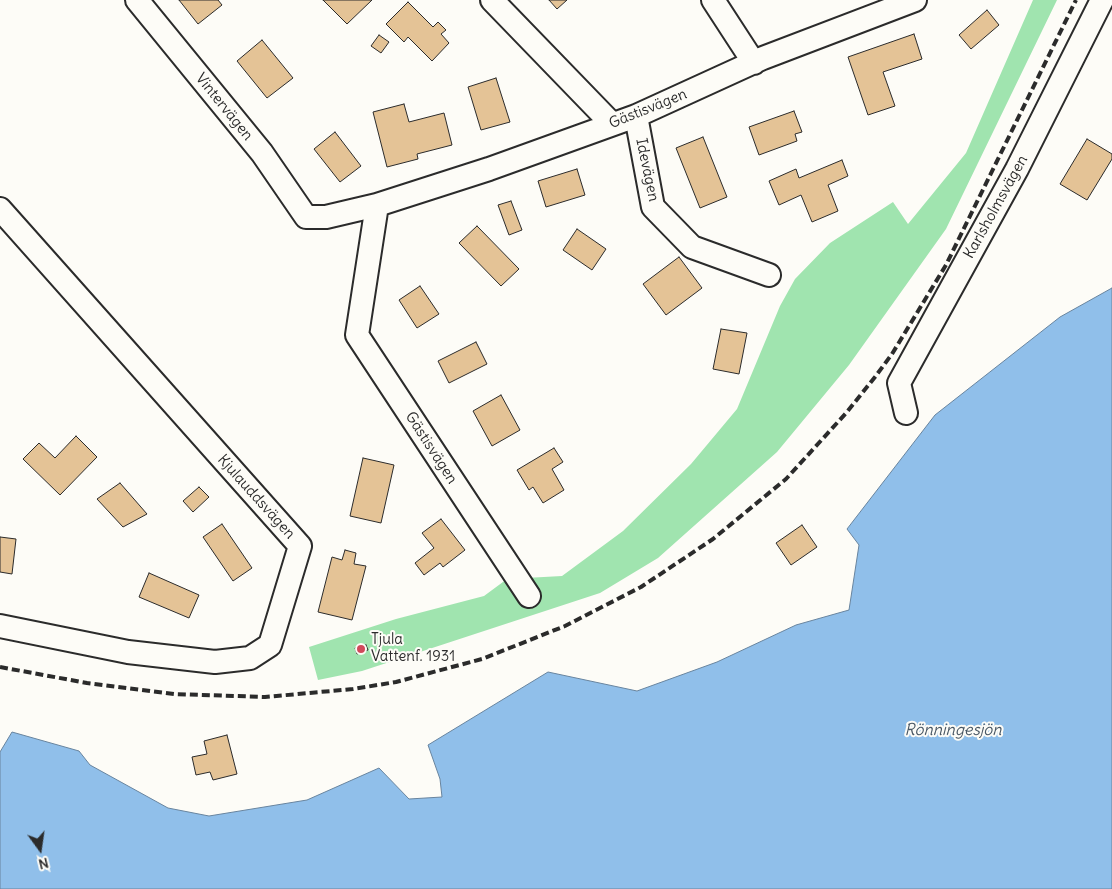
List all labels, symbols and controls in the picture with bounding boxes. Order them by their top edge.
street label: Vintervägen [191,70,257,144]
street label: Gästisvägen [606,85,690,133]
street label: Idevägen [632,137,662,203]
street label: Karlsholmsvägen [960,152,1032,262]
street label: Gästisvägen [401,409,461,487]
street label: Kjulauddsvägen [213,451,299,543]
place label: Tjula Vattenf. 1931 [371,631,455,666]
marker: Tjula Vattenf. 1931 [355,643,367,655]
water label: Rönningesjön [904,720,1002,740]
north arrow [15,824,65,874]
text: N [37,854,51,873]

